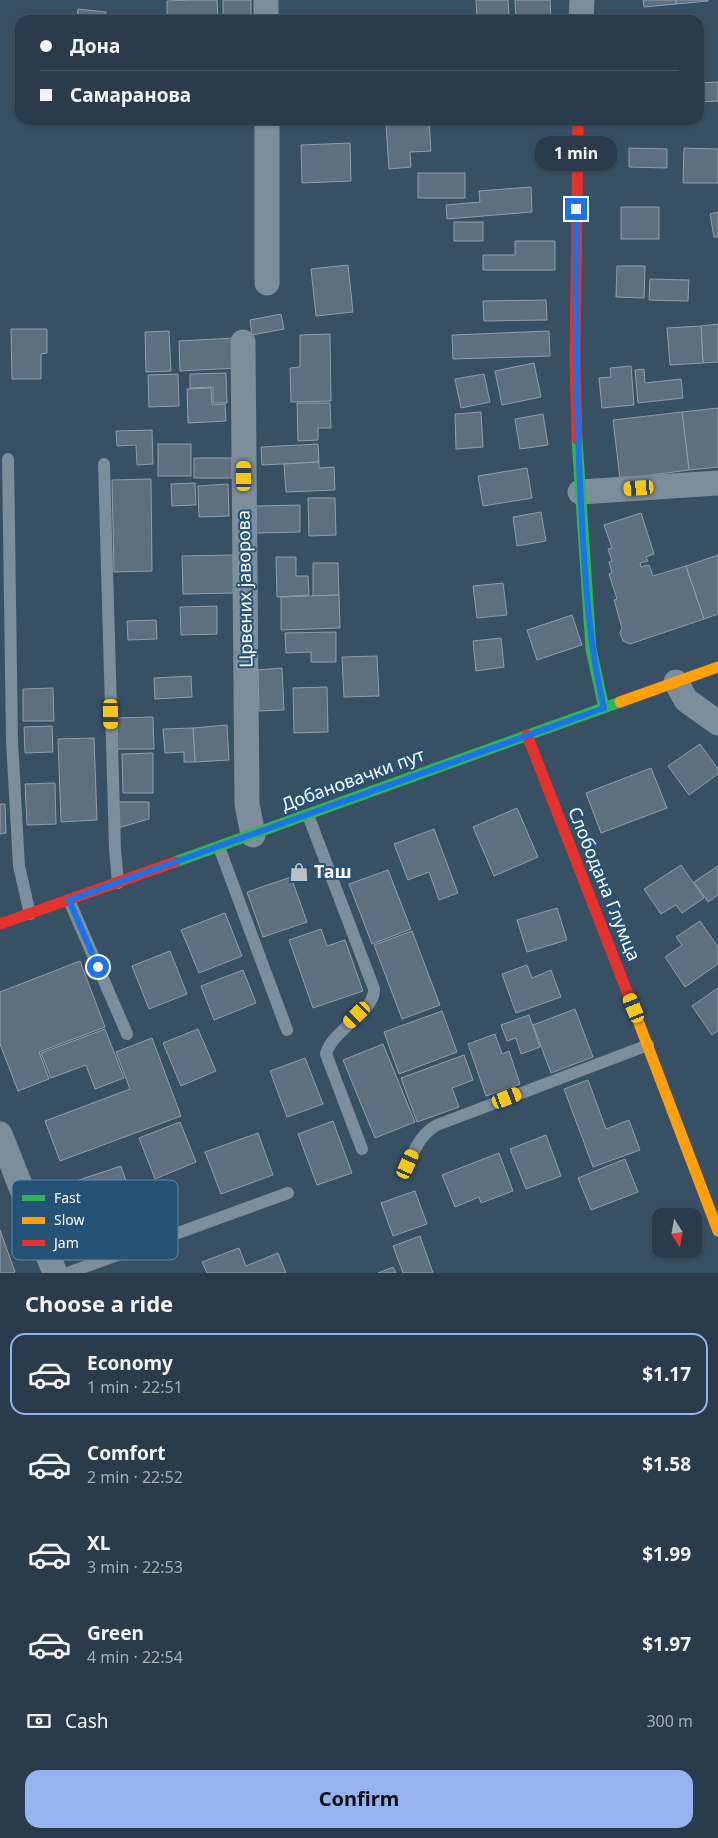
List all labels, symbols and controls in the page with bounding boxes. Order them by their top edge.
text: Дона [70,33,120,59]
text: Самаранова [70,82,191,108]
callout: 1 min [535,136,617,172]
text: 1 min [554,142,598,164]
route end [565,198,587,220]
car [236,461,251,491]
car [623,479,654,497]
street label: Црвених јаворова [231,510,257,668]
car [103,699,118,729]
street label: Добановачки пут [278,742,428,816]
street label: Слободана Глумца [563,803,647,964]
place label: Таш [314,859,352,883]
shop icon: Таш [288,861,310,883]
route start [87,956,109,978]
car [621,991,646,1025]
car [341,999,372,1031]
car [490,1086,523,1110]
car [395,1147,420,1181]
legend [12,1180,178,1260]
text: Fast [54,1188,81,1207]
north arrow [652,1208,702,1258]
map controls [652,1208,702,1258]
text: Slow [54,1210,85,1229]
text: Jam [52,1233,79,1252]
text: Choose a ride [25,1288,173,1318]
text: Economy [87,1350,173,1376]
icon: car [27,1352,72,1397]
text: $1.17 [642,1361,691,1387]
text: 1 min · 22:51 [87,1376,183,1398]
text: Comfort [87,1440,166,1466]
icon: car [27,1442,72,1487]
text: $1.58 [642,1451,691,1477]
text: 2 min · 22:52 [87,1466,183,1488]
text: XL [87,1530,110,1556]
icon: car [27,1532,72,1577]
text: $1.99 [642,1541,691,1567]
text: 3 min · 22:53 [87,1556,183,1578]
text: Green [87,1620,144,1646]
icon: car [27,1622,72,1667]
text: $1.97 [642,1631,691,1657]
text: 4 min · 22:54 [87,1646,183,1668]
icon: cash [25,1707,53,1735]
text: Cash [65,1708,109,1734]
text: 300 m [646,1710,693,1732]
button: Confirm [25,1770,693,1828]

